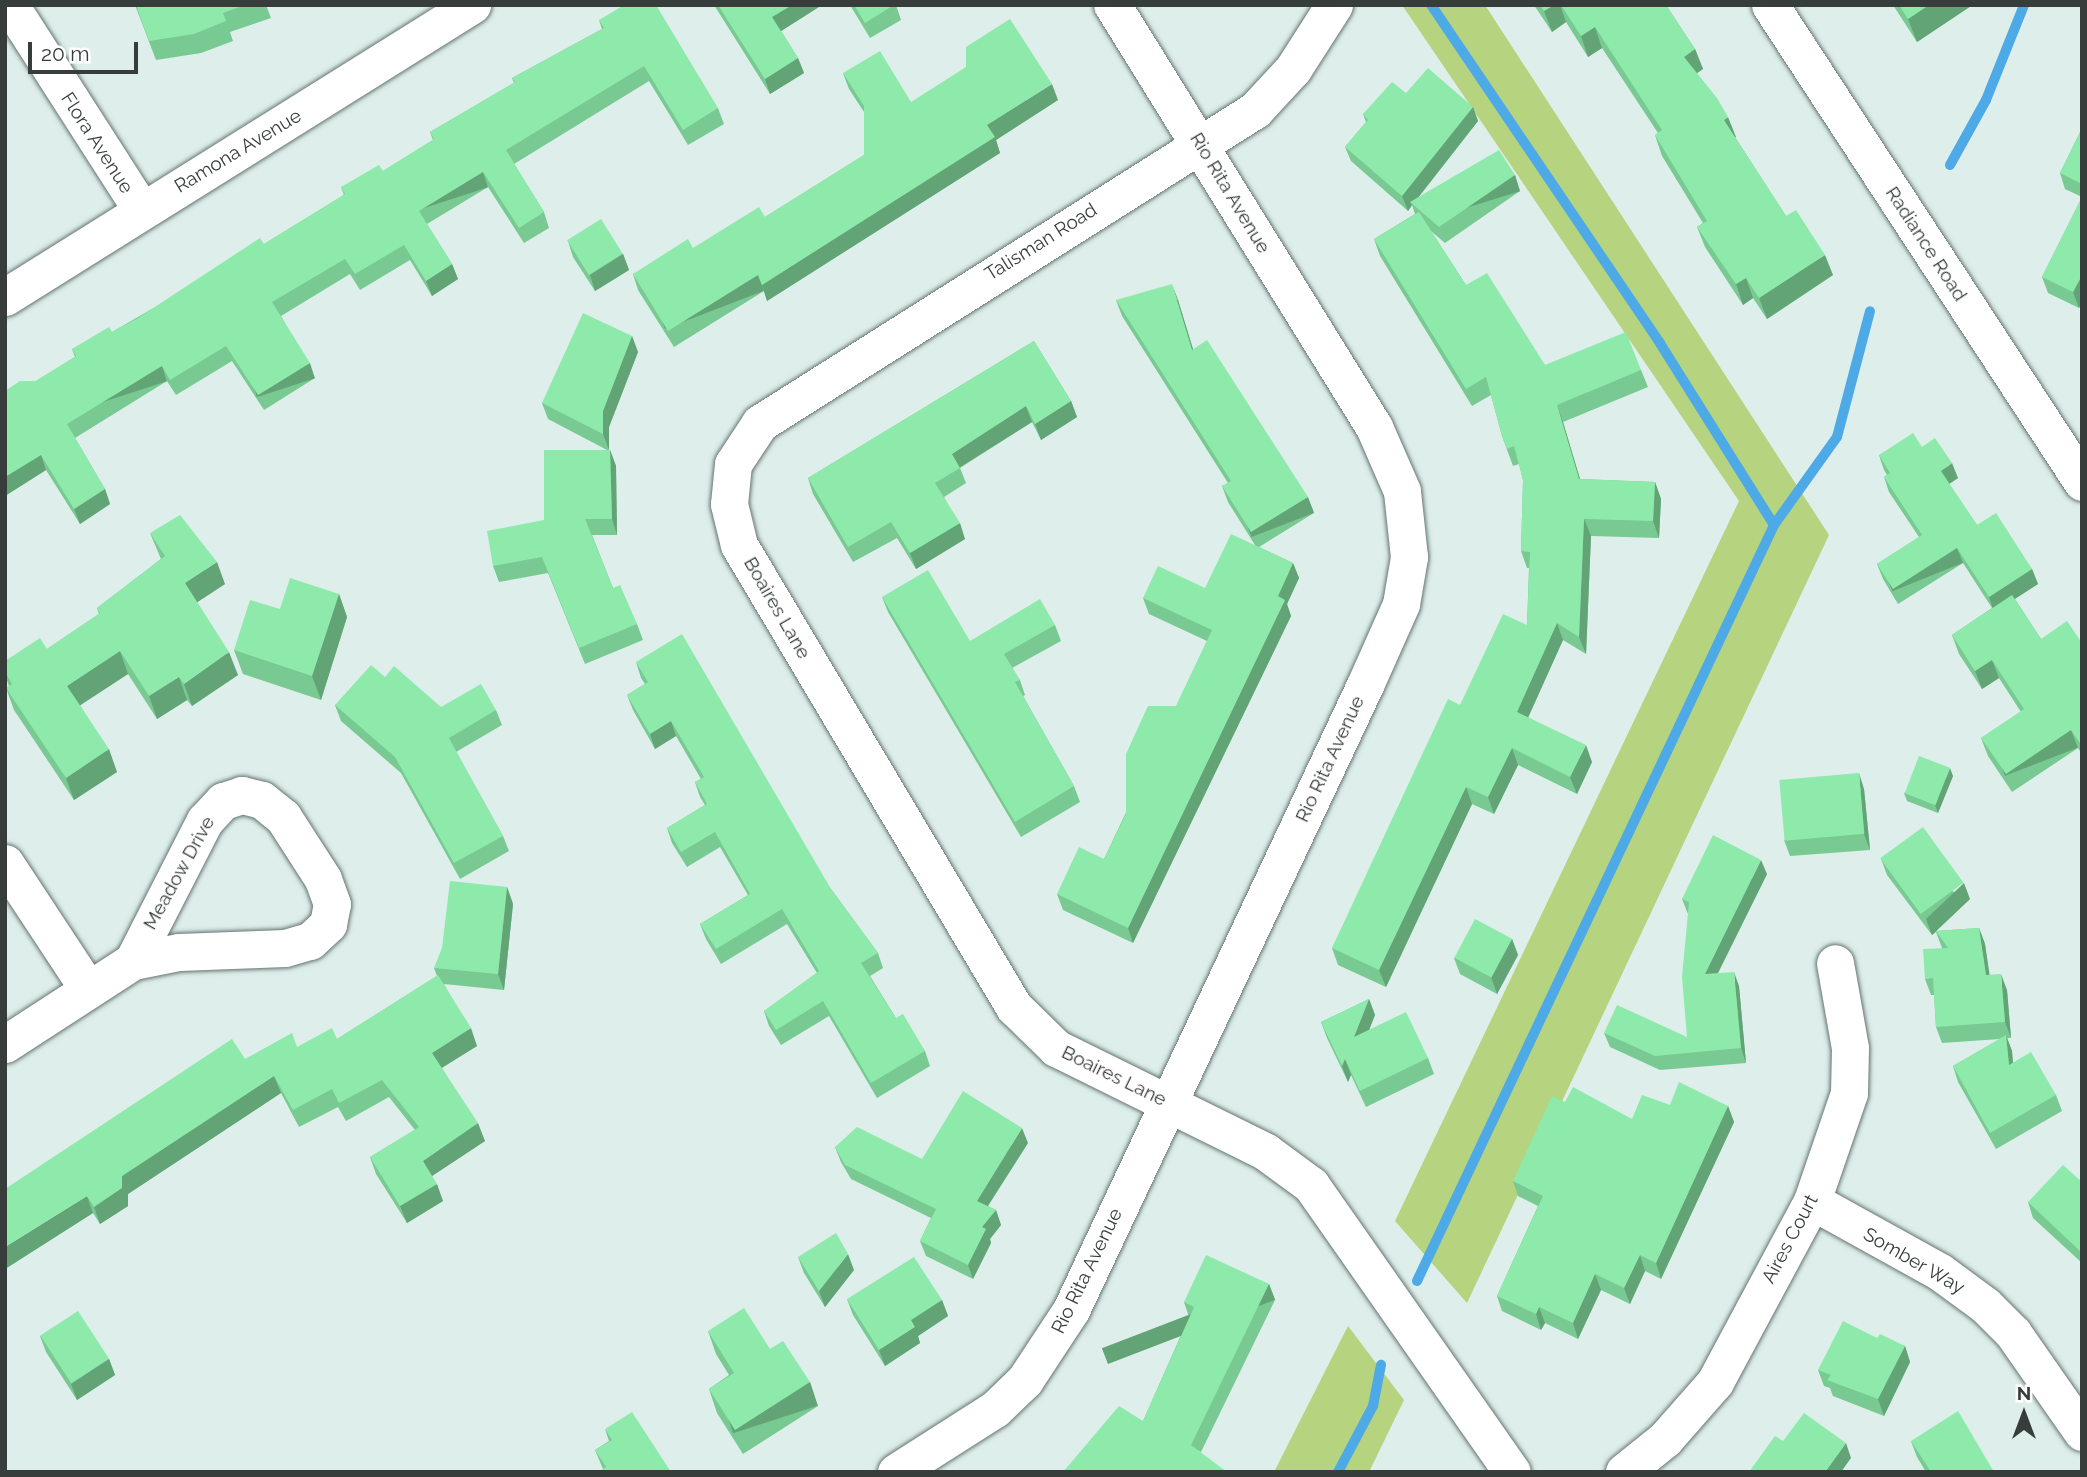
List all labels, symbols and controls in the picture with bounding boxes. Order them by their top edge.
scale bar [32,28,142,72]
text: 20 m [41,41,89,66]
street label: Flora Avenue [56,88,138,198]
street label: Ramona Avenue [170,104,306,198]
street label: Rio Rita Avenue [1185,128,1275,258]
street label: Radiance Road [1881,182,1971,306]
street label: Talisman Road [981,198,1101,286]
street label: Boaires Lane [739,553,815,663]
street label: Rio Rita Avenue [1291,692,1369,826]
street label: Meadow Drive [138,812,220,934]
street label: Boaires Lane [1058,1041,1170,1111]
street label: Aires Court [1757,1191,1823,1287]
street label: Rio Rita Avenue [1047,1204,1127,1338]
street label: Somber Way [1859,1223,1969,1299]
north arrow [1989,1379,2059,1449]
text: N [2017,1382,2031,1404]

